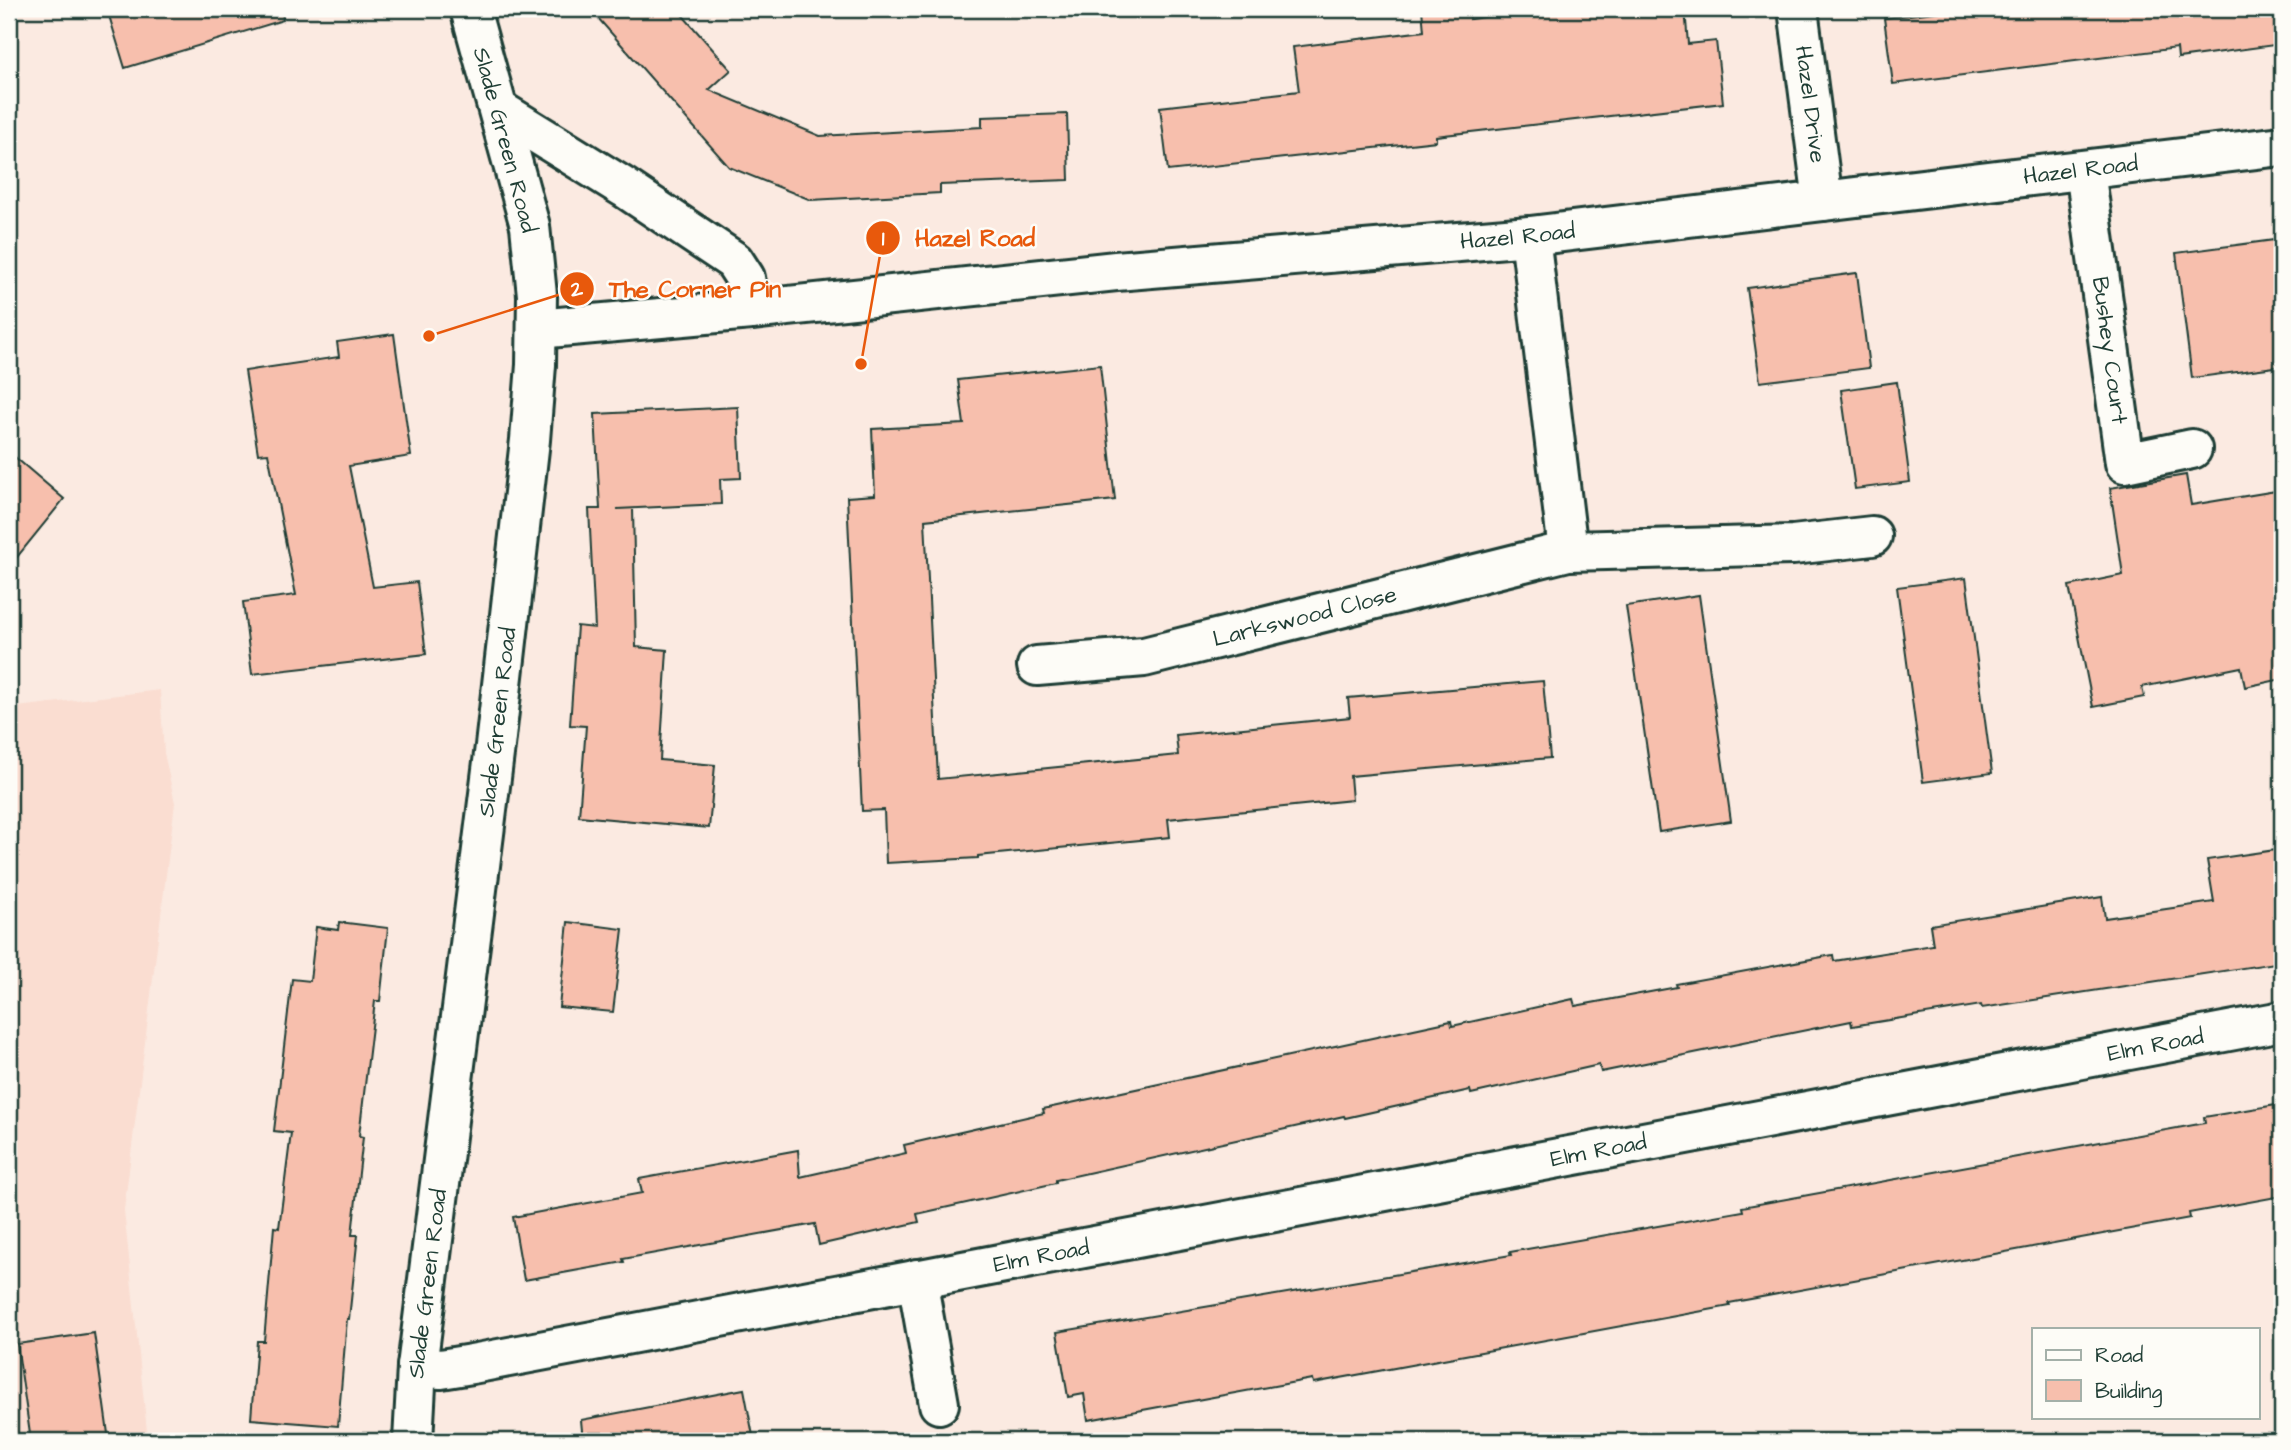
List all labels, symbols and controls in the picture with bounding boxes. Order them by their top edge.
street label: Slade Green Road [465,44,545,236]
street label: Hazel Drive [1787,44,1834,165]
street label: Hazel Road [2022,147,2140,193]
street label: Hazel Road [1459,215,1577,258]
callout: Hazel Road [866,216,1049,261]
text: Hazel Road [915,222,1036,256]
text: 1 [882,224,885,253]
callout: The Corner Pin [560,267,795,312]
text: The Corner Pin [608,273,781,307]
text: 2 [570,275,584,304]
street label: Bushey Court [2084,275,2136,427]
street label: Larkswood Close [1209,578,1400,655]
street label: Slade Green Road [470,625,524,819]
street label: Elm Road [2105,1020,2206,1070]
street label: Elm Road [1548,1126,1649,1175]
street label: Slade Green Road [400,1187,455,1379]
street label: Elm Road [991,1231,1092,1281]
legend [2032,1328,2260,1418]
text: Road [2095,1341,2143,1370]
text: Building [2095,1377,2163,1408]

